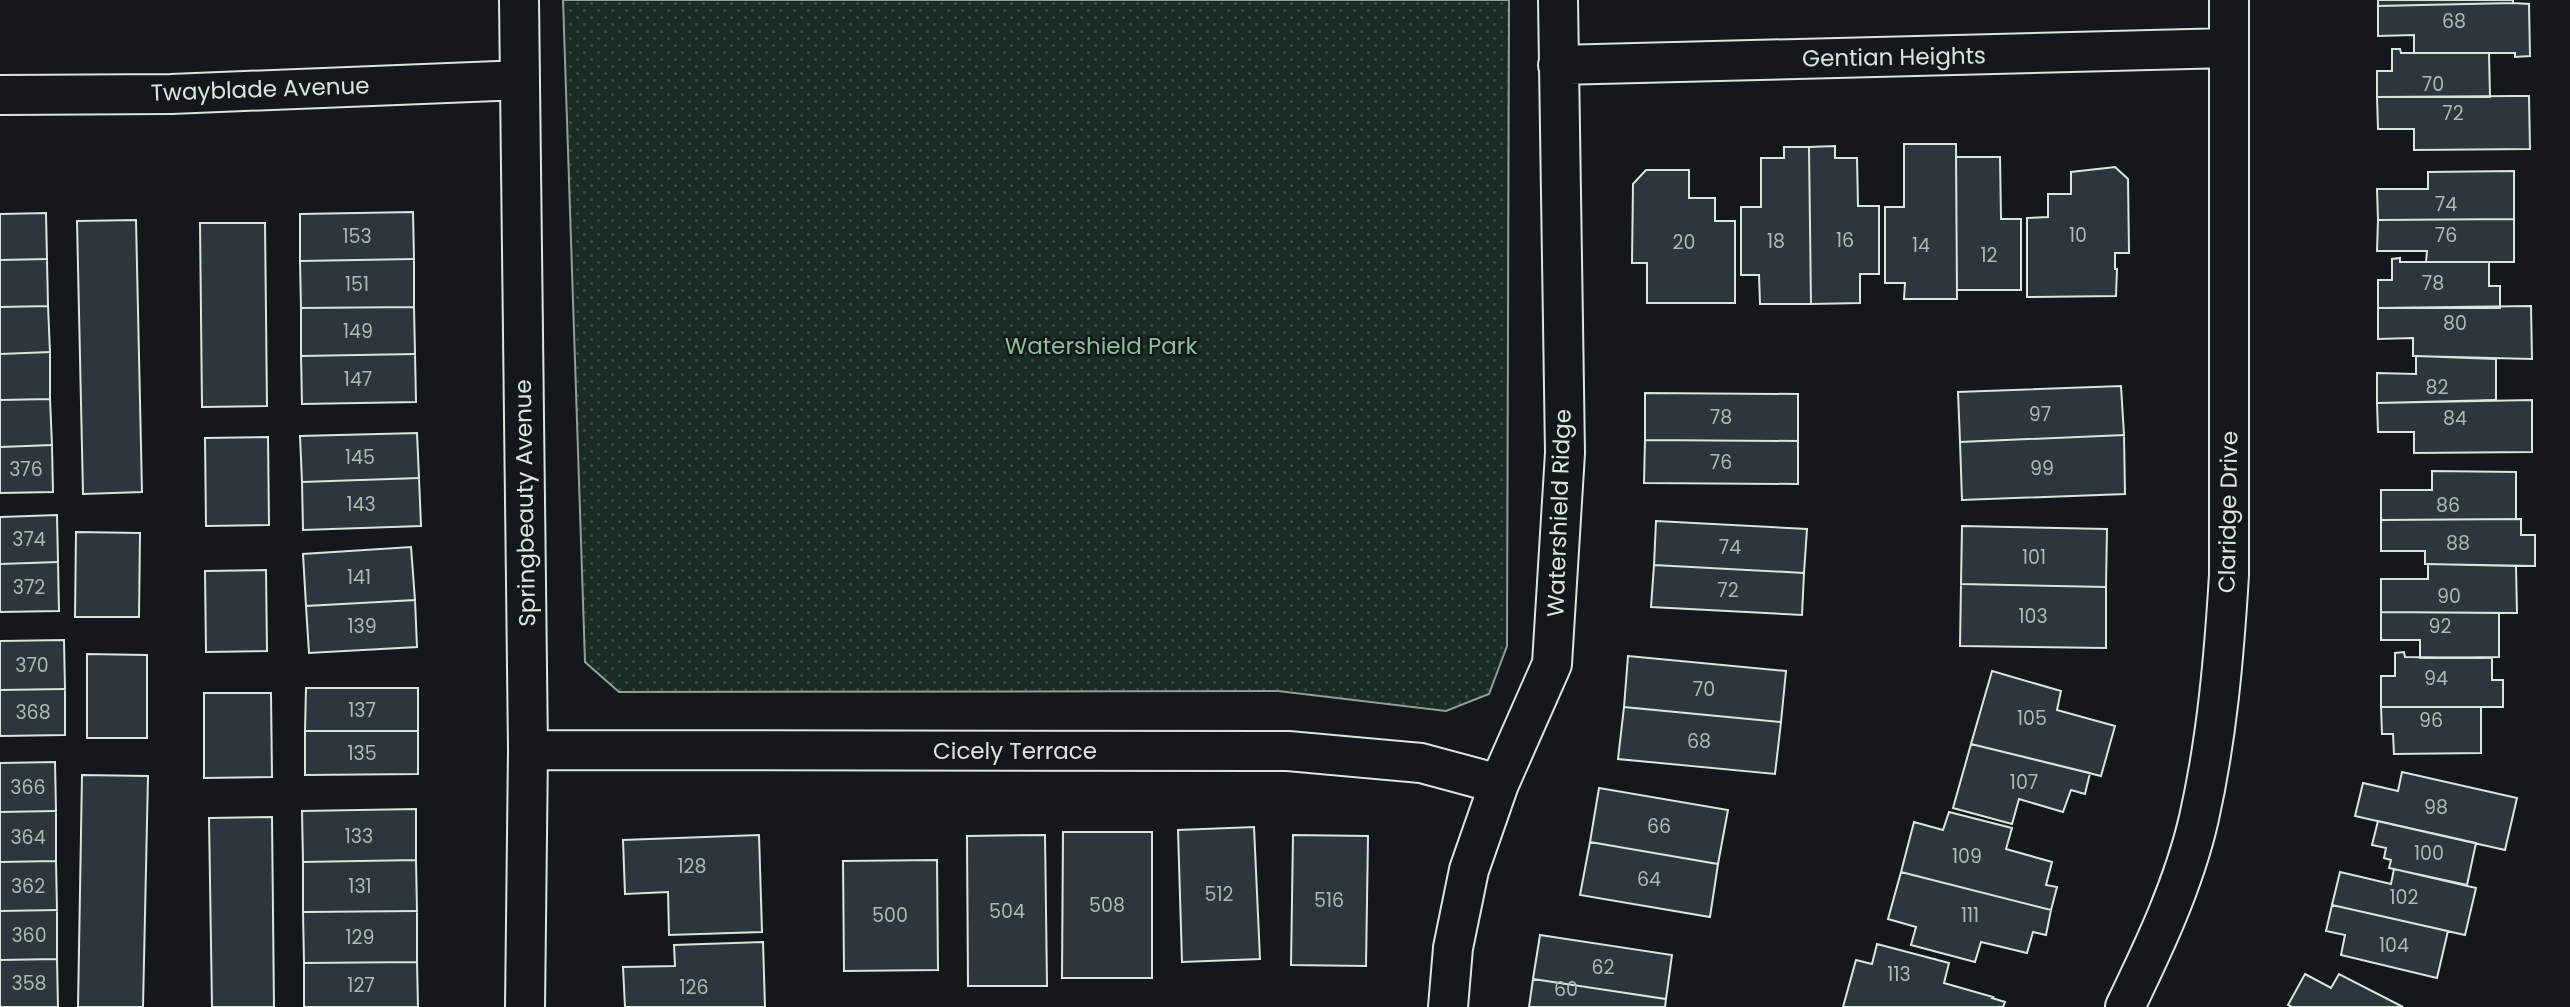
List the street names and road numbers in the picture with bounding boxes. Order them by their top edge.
street label: Gentian Heights [1802,39,1986,75]
street label: Twayblade Avenue [150,69,370,109]
street label: Springbeauty Avenue [507,379,543,627]
street label: Watershield Ridge [1539,408,1579,618]
street label: Claridge Drive [2211,431,2245,593]
street label: Cicely Terrace [933,735,1097,767]

